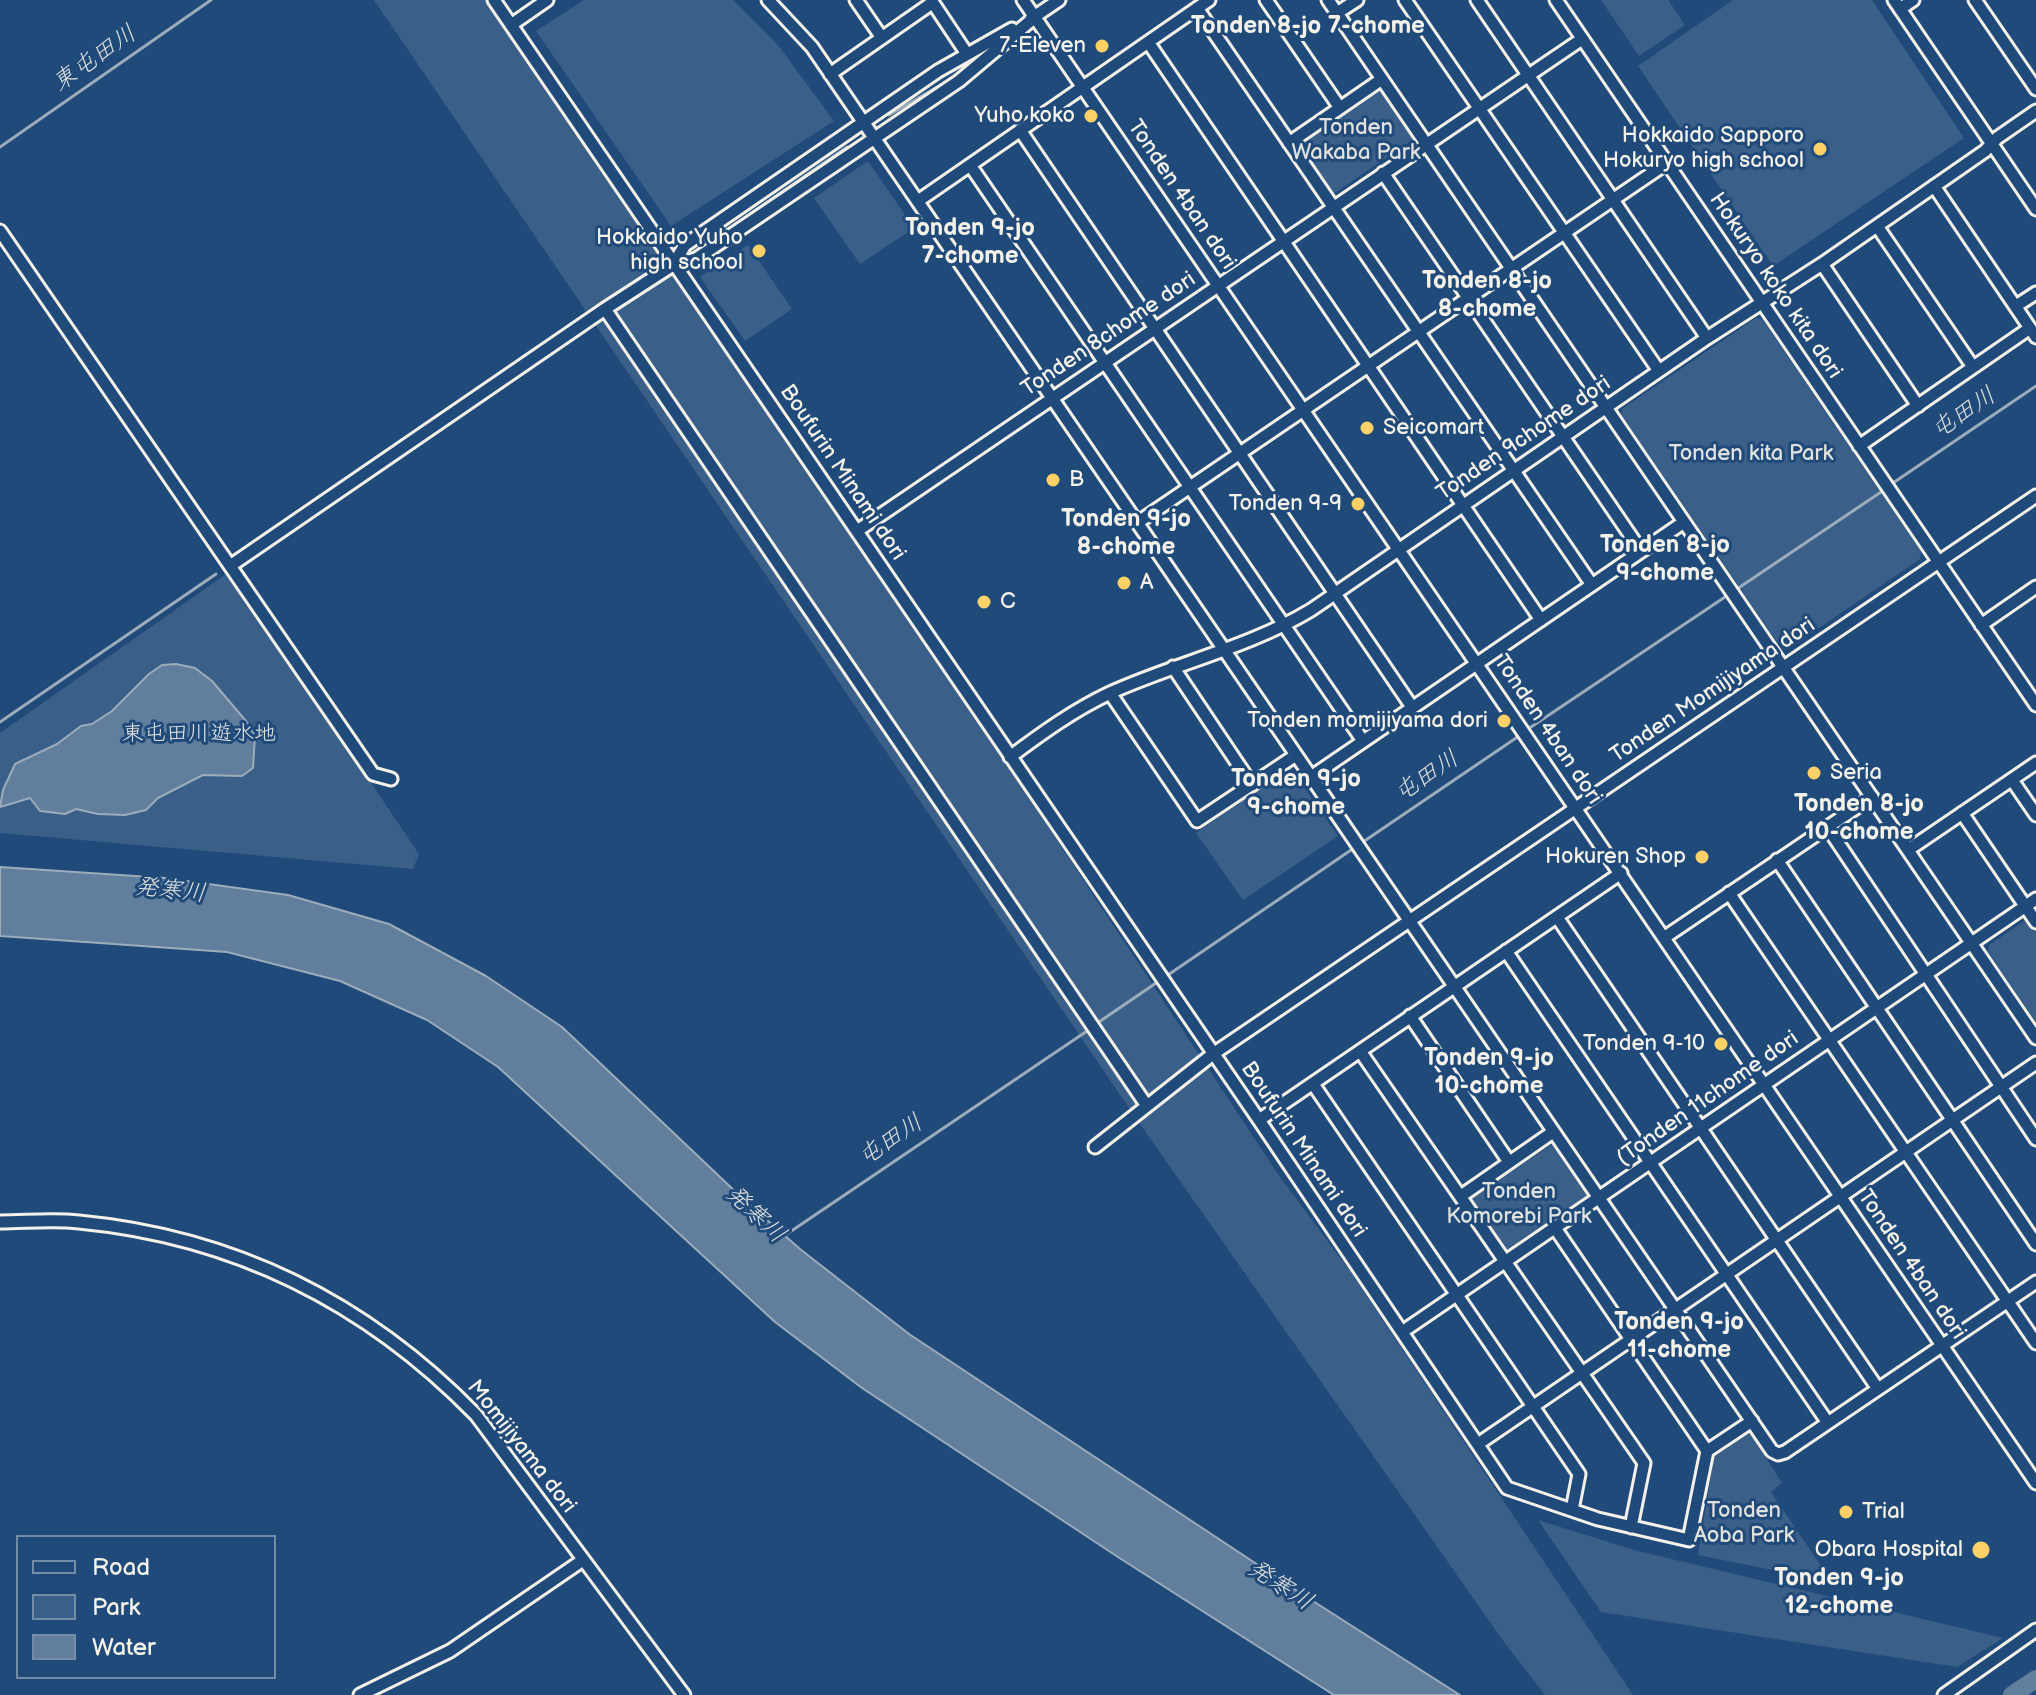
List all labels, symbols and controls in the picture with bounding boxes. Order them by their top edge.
district label: Tonden 8-jo 7-chome [1191,13,1425,41]
water label: 東屯田川 [47,20,143,98]
place label: 7-Eleven [999,33,1086,59]
marker: 7-Eleven [1093,37,1111,55]
place label: Yuho koko [975,103,1075,129]
marker: Yuho koko [1082,107,1100,125]
street label: Tonden 4ban dori [1121,115,1241,275]
park label: Tonden Wakaba Park [1291,115,1421,166]
place label: Hokkaido Sapporo Hokuryo high school [1603,123,1804,174]
marker: Hokkaido Sapporo Hokuryo high school [1811,140,1829,158]
street label: Hokuryo koko kita dori [1703,188,1847,384]
district label: Tonden 9-jo 7-chome [905,215,1035,271]
place label: Hokkaido Yuho high school [596,225,743,276]
marker: Hokkaido Yuho high school [750,242,768,260]
street label: Tonden 8chome dori [1017,267,1201,403]
district label: Tonden 8-jo 8-chome [1422,268,1552,324]
street label: Tonden 9chome dori [1432,371,1616,507]
street label: Boufurin Minami dori [773,380,911,566]
water label: 屯田川 [1926,382,2002,446]
place label: Seicomart [1383,415,1484,441]
marker: Seicomart [1358,419,1376,437]
park label: Tonden kita Park [1669,441,1833,467]
place label: B [1069,467,1084,493]
marker: B [1044,471,1062,489]
place label: Tonden 9-9 [1229,491,1342,517]
marker: Tonden 9-9 [1349,495,1367,513]
district label: Tonden 9-jo 8-chome [1061,506,1191,562]
district label: Tonden 8-jo 9-chome [1600,532,1730,588]
place label: A [1140,570,1153,596]
marker: A [1115,574,1133,592]
place label: C [1000,589,1016,615]
marker: C [975,593,993,611]
street label: Tonden Momijiyama dori [1605,613,1821,769]
street label: Tonden 4ban dori [1487,650,1607,810]
place label: Tonden momijiyama dori [1247,708,1488,734]
marker: Tonden momijiyama dori [1495,712,1513,730]
park label: 東屯田川遊水地 [122,721,276,747]
water label: 屯田川 [1389,745,1465,809]
place label: Seria [1830,760,1882,786]
marker: Seria [1805,764,1823,782]
district label: Tonden 9-jo 9-chome [1231,766,1361,822]
district label: Tonden 8-jo 10-chome [1794,791,1924,847]
place label: Hokuren Shop [1545,844,1686,870]
marker: Hokuren Shop [1693,848,1711,866]
water label: 発寒川 [133,873,207,909]
street label: (Tonden 11chome dori [1612,1026,1804,1172]
place label: Tonden 9-10 [1583,1031,1705,1057]
marker: Tonden 9-10 [1712,1035,1730,1053]
district label: Tonden 9-jo 10-chome [1424,1045,1554,1101]
street label: Boufurin Minami dori [1234,1057,1372,1243]
water label: 屯田川 [853,1109,929,1173]
park label: Tonden Komorebi Park [1446,1179,1592,1230]
water label: 発寒川 [719,1180,791,1250]
street label: Tonden 4ban dori [1851,1185,1971,1345]
district label: Tonden 9-jo 11-chome [1614,1309,1744,1365]
street label: Momijiyama dori [461,1375,581,1519]
park label: Tonden Aoba Park [1694,1498,1794,1550]
place label: Trial [1862,1499,1905,1525]
marker: Trial [1837,1503,1855,1521]
legend [16,1535,276,1679]
place label: Obara Hospital [1815,1537,1963,1563]
marker: Obara Hospital [1970,1539,1992,1561]
text: Road [92,1553,150,1582]
water label: 発寒川 [1242,1554,1318,1618]
district label: Tonden 9-jo 12-chome [1774,1565,1904,1621]
text: Park [92,1593,140,1622]
text: Water [92,1633,156,1662]

